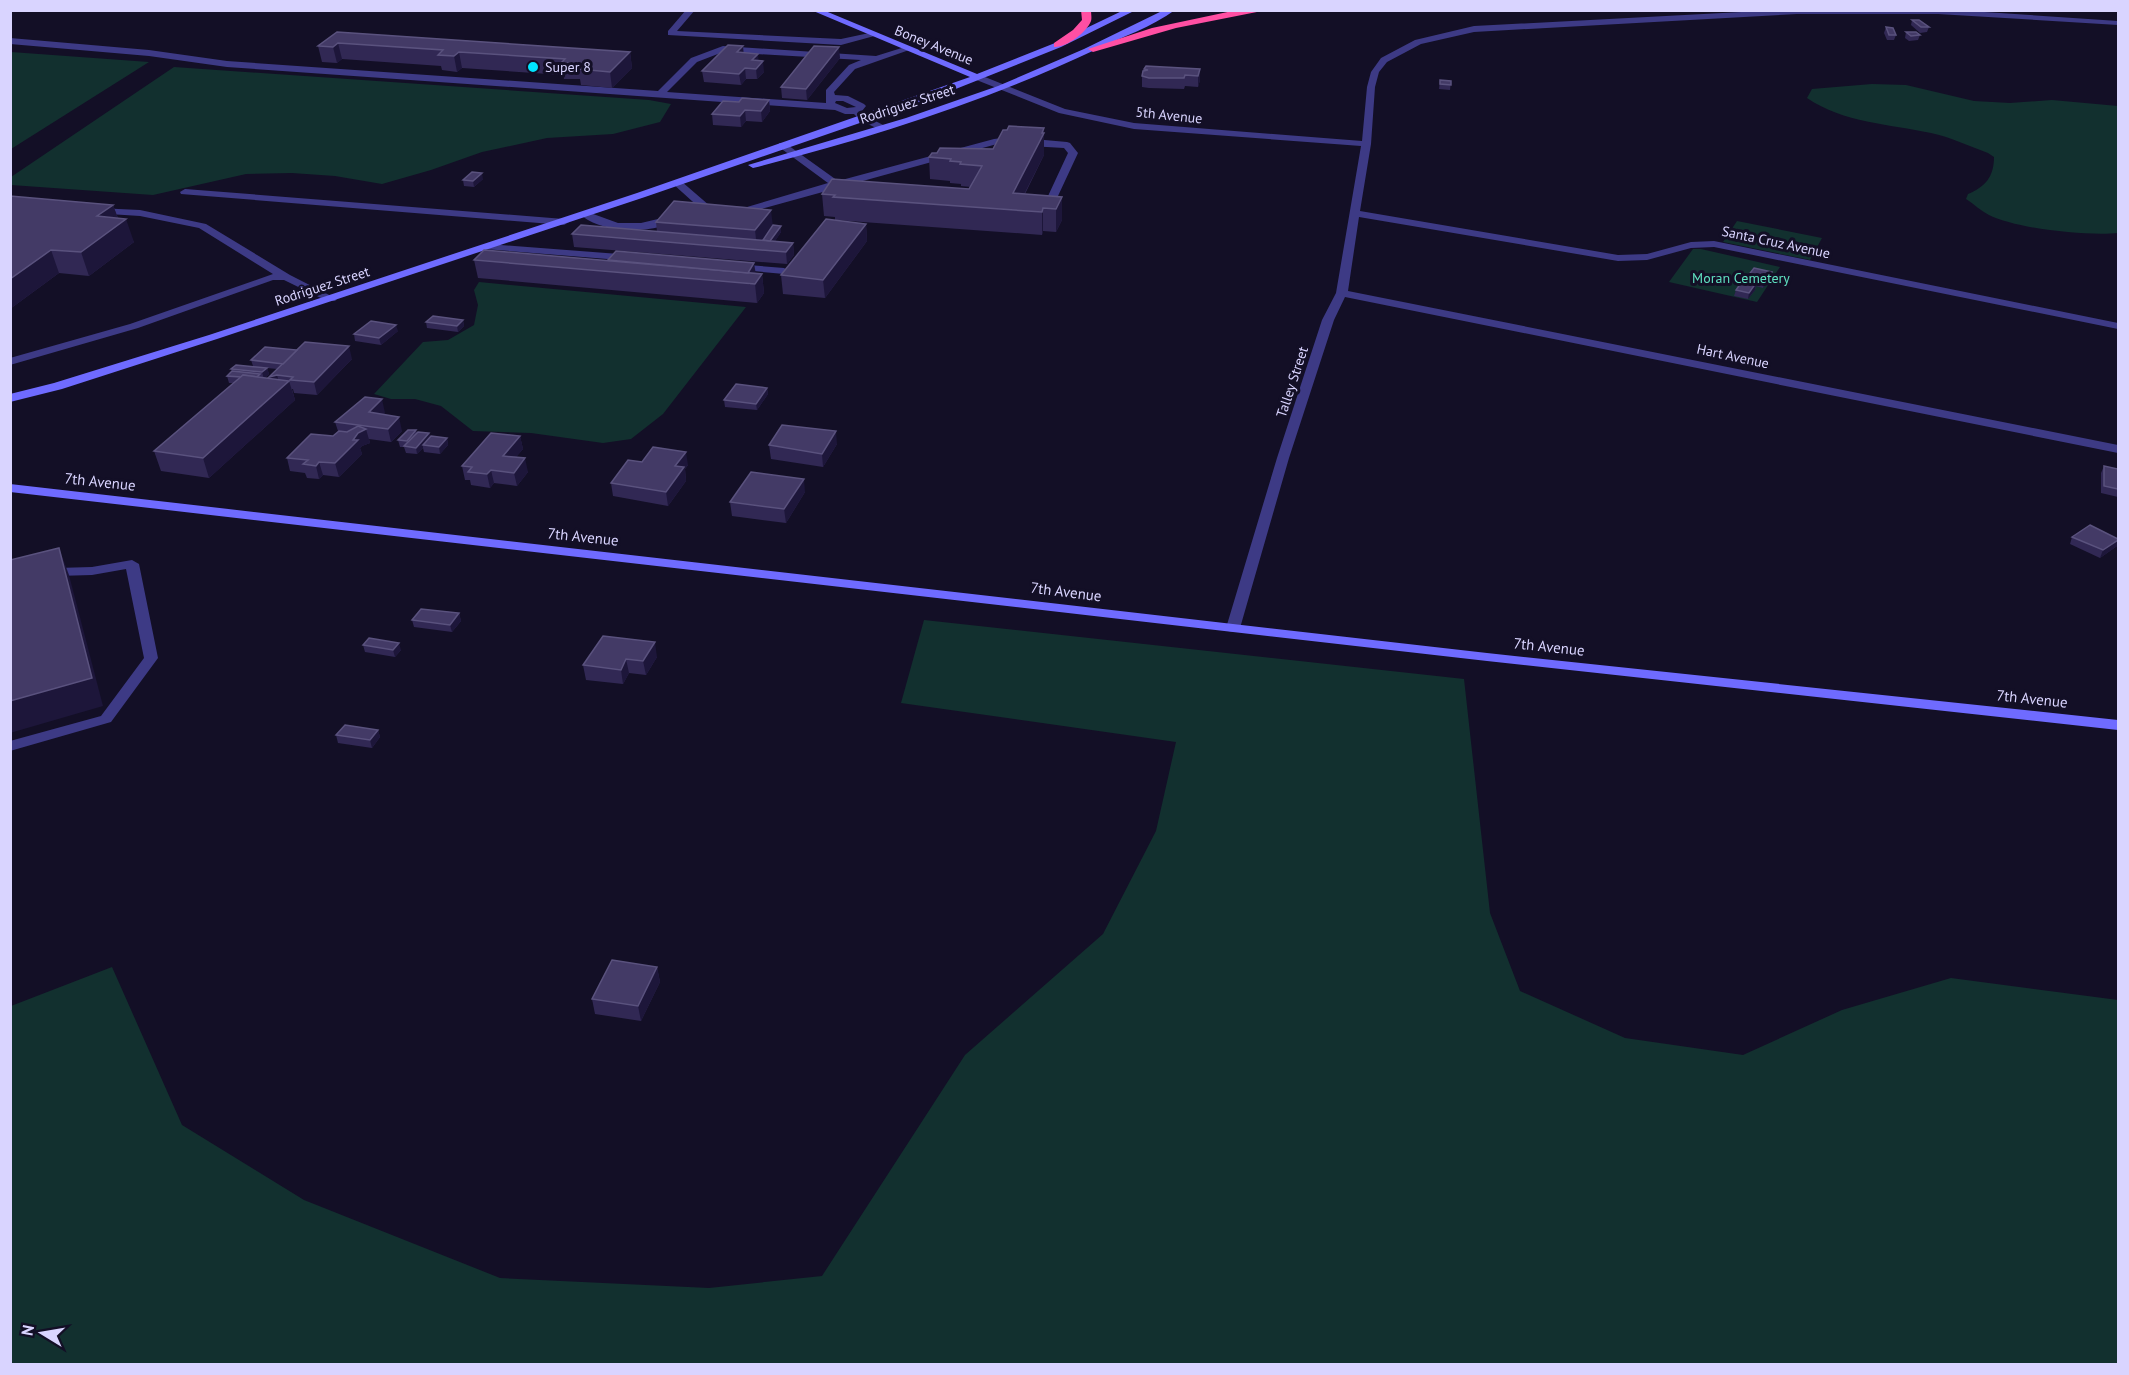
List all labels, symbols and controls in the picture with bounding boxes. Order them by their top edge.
street label: Boney Avenue [892,21,976,69]
place label: Super 8 [545,58,591,76]
marker: Super 8 [526,60,540,74]
street label: Rodriguez Street [857,80,957,128]
street label: 5th Avenue [1135,103,1203,127]
street label: Santa Cruz Avenue [1720,222,1832,262]
street label: Rodriguez Street [272,262,372,310]
park label: Moran Cemetery [1692,269,1790,287]
street label: Hart Avenue [1695,340,1771,372]
street label: Talley Street [1272,344,1312,420]
street label: 7th Avenue [64,468,137,495]
street label: 7th Avenue [547,523,620,550]
street label: 7th Avenue [1029,578,1103,605]
street label: 7th Avenue [1513,633,1586,660]
street label: 7th Avenue [1996,685,2069,712]
north arrow [12,1303,72,1363]
text: N [16,1323,38,1337]

